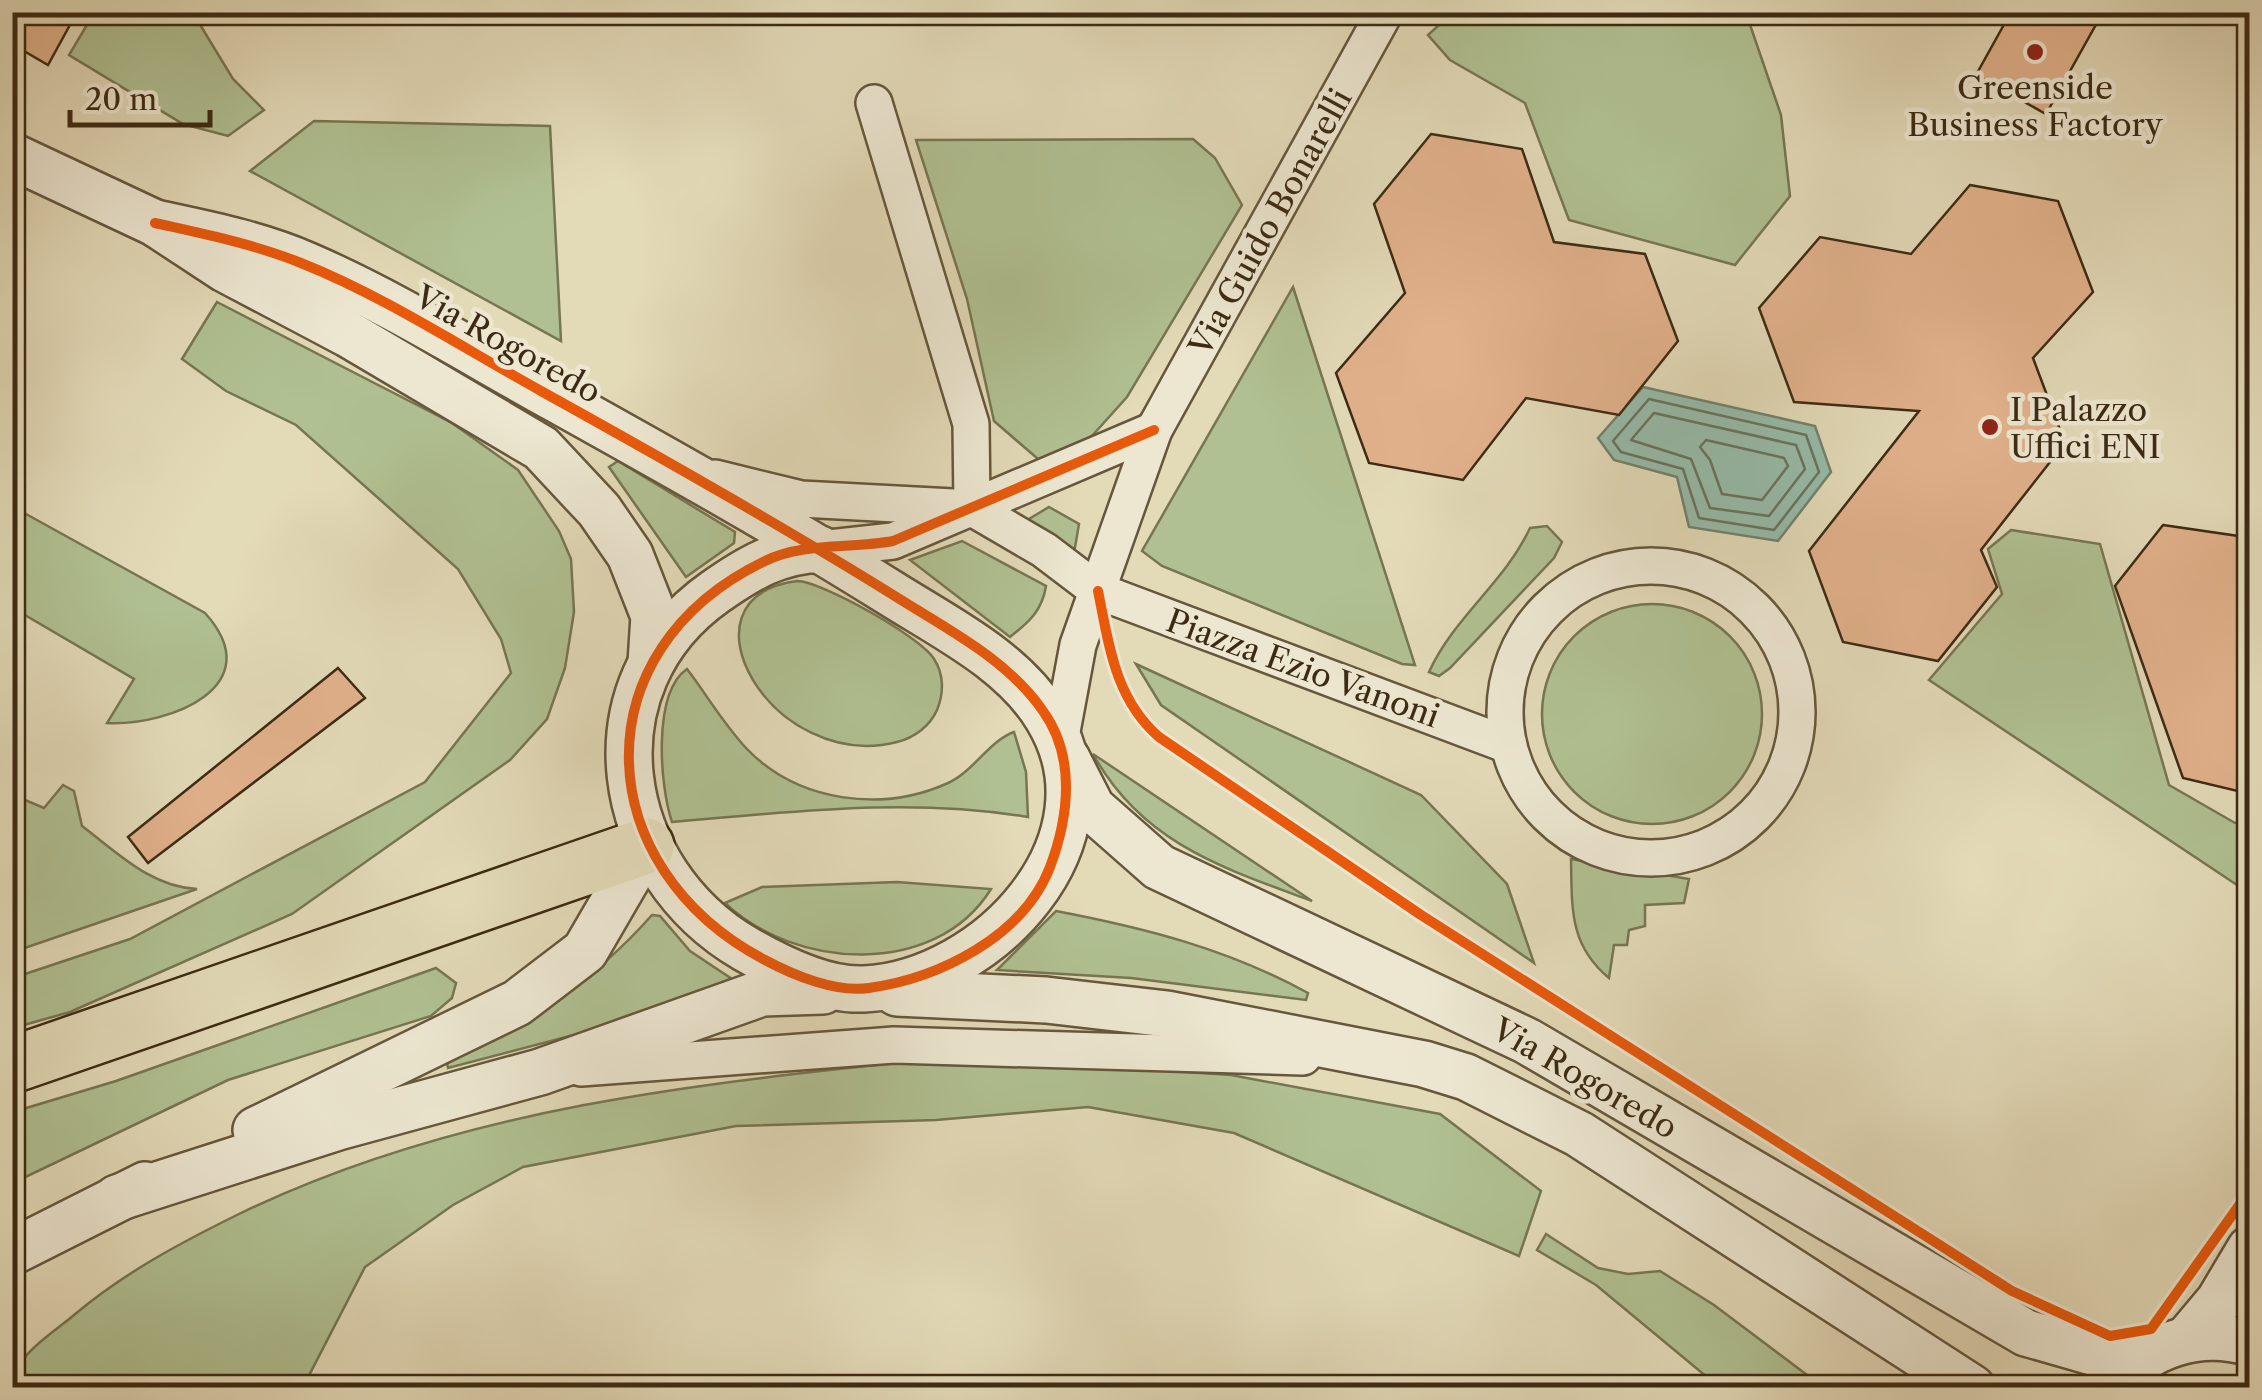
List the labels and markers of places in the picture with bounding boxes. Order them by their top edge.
marker: Greenside Business Factory [2024,41,2046,63]
place label: Greenside Business Factory [1907,68,2164,144]
place label: I Palazzo Uffici ENI [2010,390,2161,466]
marker: I Palazzo Uffici ENI [1979,416,2001,438]

